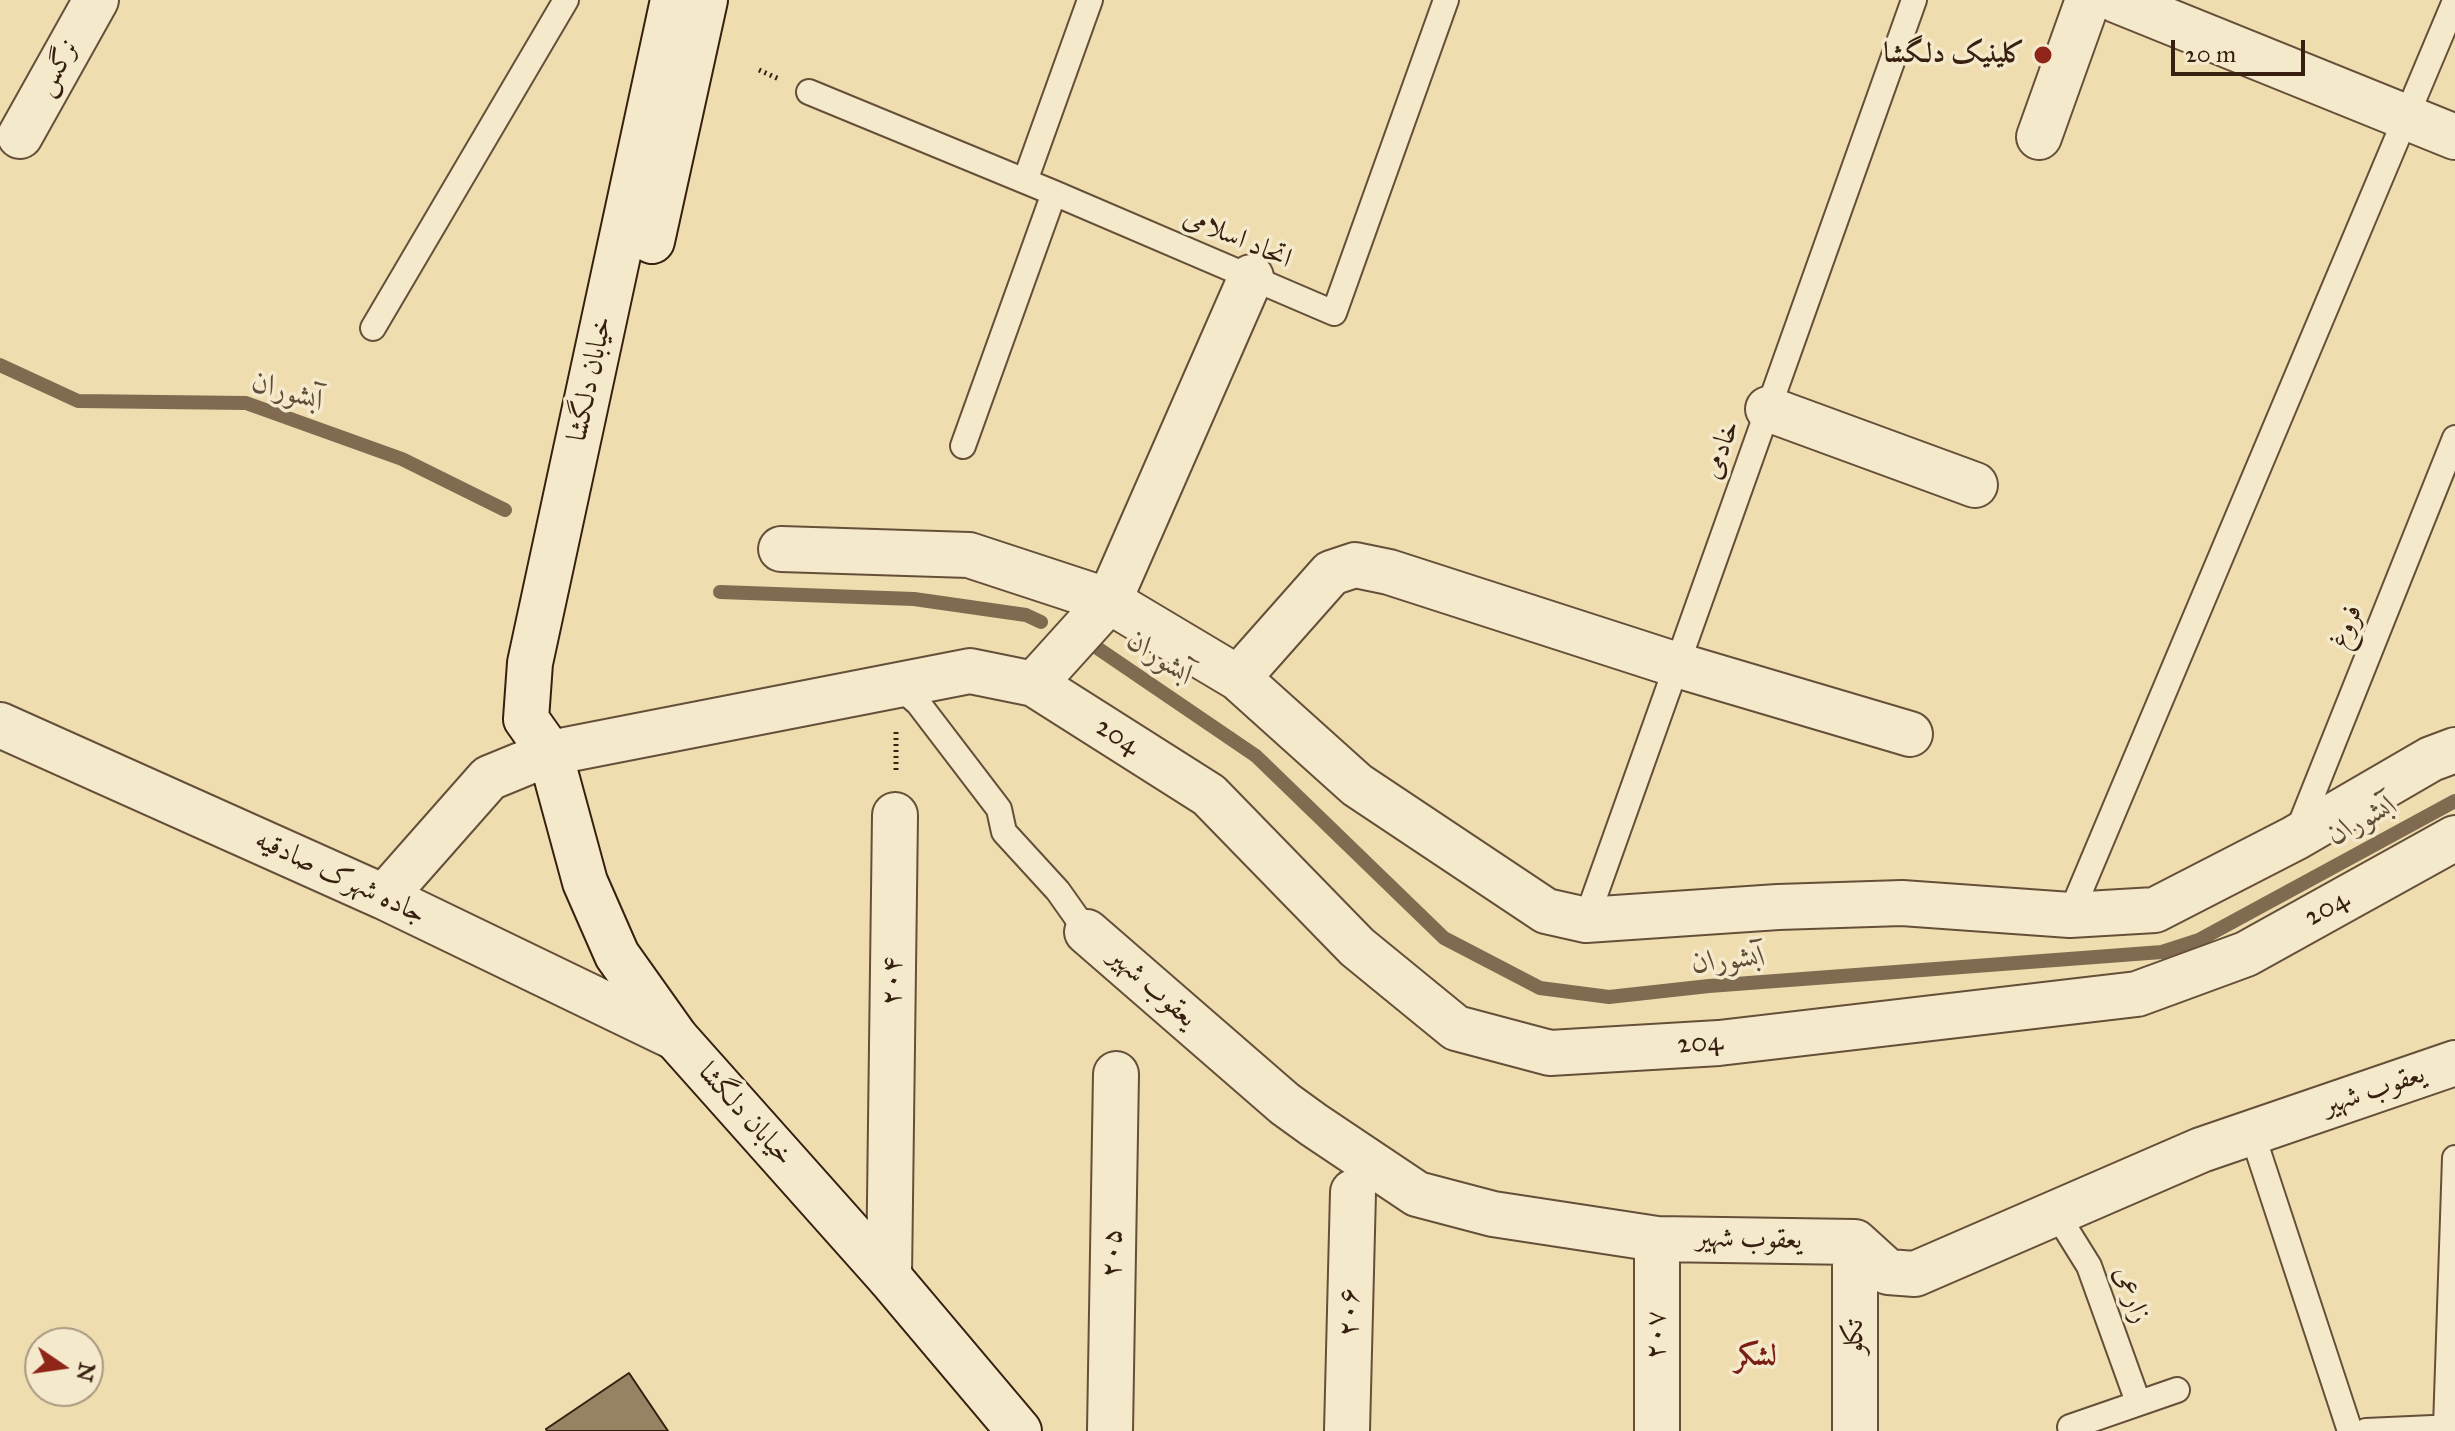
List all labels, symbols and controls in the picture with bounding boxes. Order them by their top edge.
scale bar [2175,24,2309,74]
street label: نرگس [29,34,87,102]
place label: کلینیک دلگشا [1884,38,2025,72]
text: 20 m [2185,39,2236,69]
marker: کلینیک دلگشا [2032,44,2054,66]
street label: اتحاد اسلامی [1178,201,1296,277]
street label: خیابان دلگشا [561,313,621,445]
water label: آبشوران [247,365,329,421]
street label: خادمی [1696,416,1748,484]
street label: فروغ [2323,600,2371,654]
water label: آبشوران [1119,623,1201,695]
street label: 204 [1089,711,1145,763]
water label: آبشوران [2322,788,2404,854]
street label: جاده شهرک صادقیه [249,824,431,932]
street label: 204 [2299,883,2355,935]
water label: آبشوران [1691,940,1767,982]
street label: یعقوب شهیر [1101,941,1203,1035]
street label: ۲۰۴ [876,956,910,1006]
street label: 204 [1676,1026,1724,1062]
street label: خیابان دلگشا [690,1057,800,1173]
street label: یعقوب شهیر [2319,1058,2429,1124]
street label: یعقوب شهیر [1696,1222,1802,1258]
street label: ۲۰۵ [1096,1228,1130,1278]
street label: زارعی [2105,1262,2157,1328]
street label: ۲۰۶ [1333,1287,1367,1337]
street label: ۲۰۷ [1640,1310,1674,1360]
street label: تکلو [1838,1319,1872,1355]
north arrow [24,1327,104,1407]
district label: لشکر [1735,1340,1777,1376]
text: N [71,1360,101,1384]

